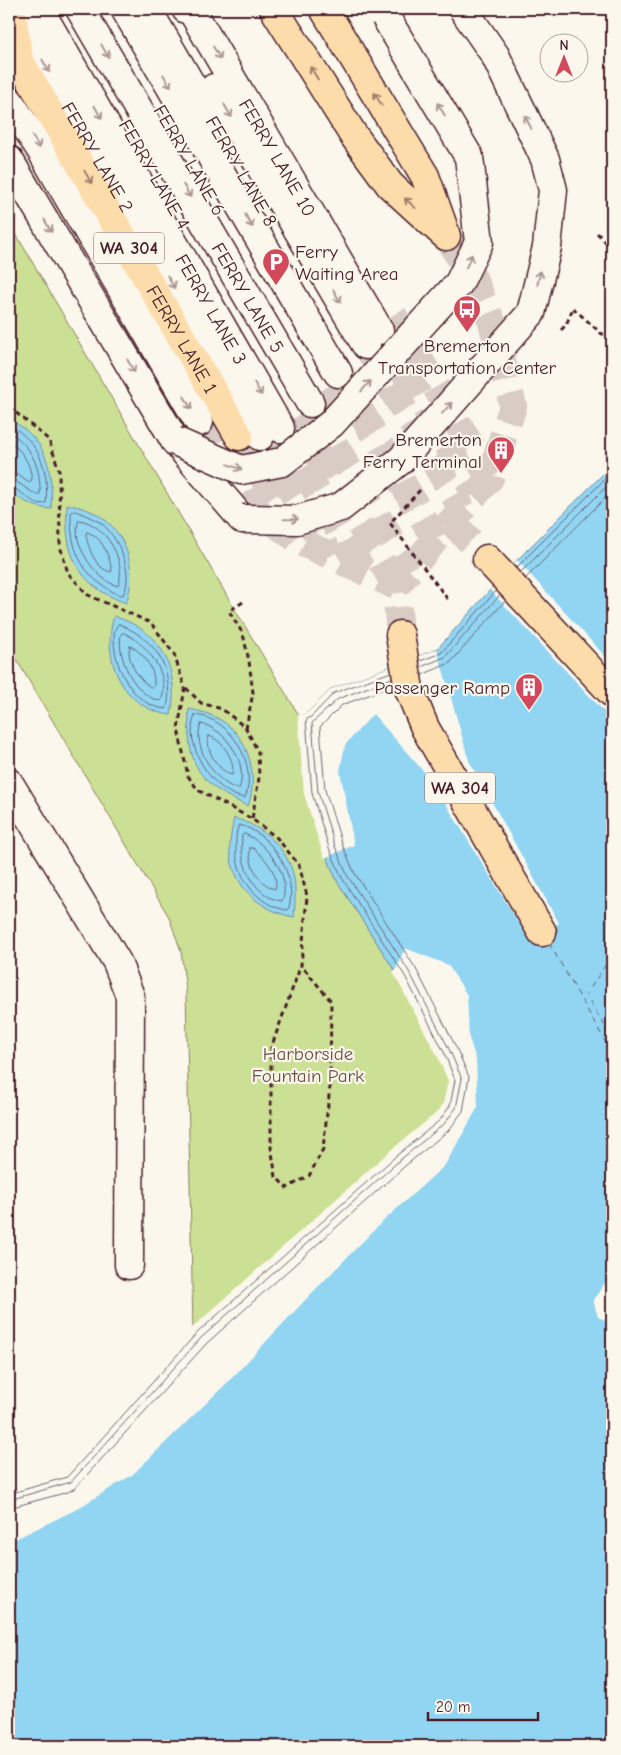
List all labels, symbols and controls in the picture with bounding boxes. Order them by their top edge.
north arrow [538,32,588,82]
text: N [559,37,569,54]
one-way arrow [100,43,110,58]
one-way arrow [213,46,223,60]
one-way arrow [41,58,51,73]
one-way arrow [309,66,319,80]
one-way arrow [163,73,172,88]
one-way arrow [373,92,383,106]
street label: FERRY LANE 10 [234,95,320,221]
street label: FERRY LANE 2 [56,98,138,216]
street label: FERRY LANE 6 [149,101,230,220]
one-way arrow [435,103,445,117]
one-way arrow [93,104,103,118]
one-way arrow [224,104,234,118]
street label: FERRY LANE 8 [201,113,281,230]
one-way arrow [522,115,532,130]
street label: FERRY LANE 4 [114,116,194,233]
one-way arrow [31,134,41,148]
one-way arrow [83,170,93,184]
one-way arrow [182,184,192,198]
one-way arrow [403,197,416,209]
one-way arrow [244,214,254,229]
one-way arrow [44,218,54,232]
road number: WA 304 [94,232,164,264]
street label: FERRY LANE 5 [207,239,288,357]
place label: Ferry Waiting Area [295,241,399,285]
parking icon: Ferry Waiting Area [261,247,291,286]
street label: FERRY LANE 3 [170,251,251,368]
one-way arrow [465,254,475,269]
one-way arrow [535,271,544,287]
one-way arrow [167,275,177,289]
street label: FERRY LANE 1 [141,282,222,397]
one-way arrow [333,289,343,303]
bus stop icon: Bremerton Transportation Center [452,294,482,333]
place label: Bremerton Transportation Center [378,335,556,379]
one-way arrow [126,358,136,373]
one-way arrow [360,379,372,392]
one-way arrow [253,381,263,396]
one-way arrow [184,395,194,409]
one-way arrow [441,402,452,415]
place label: Bremerton Ferry Terminal [363,429,482,473]
building icon: Bremerton Ferry Terminal [486,435,516,474]
one-way arrow [227,463,242,472]
one-way arrow [282,514,299,524]
building icon: Passenger Ramp [514,672,544,711]
place label: Passenger Ramp [374,677,510,699]
road number: WA 304 [425,772,495,804]
park label: Harborside Fountain Park [252,1043,365,1087]
scale bar [428,1690,538,1722]
text: 20 m [436,1698,470,1716]

